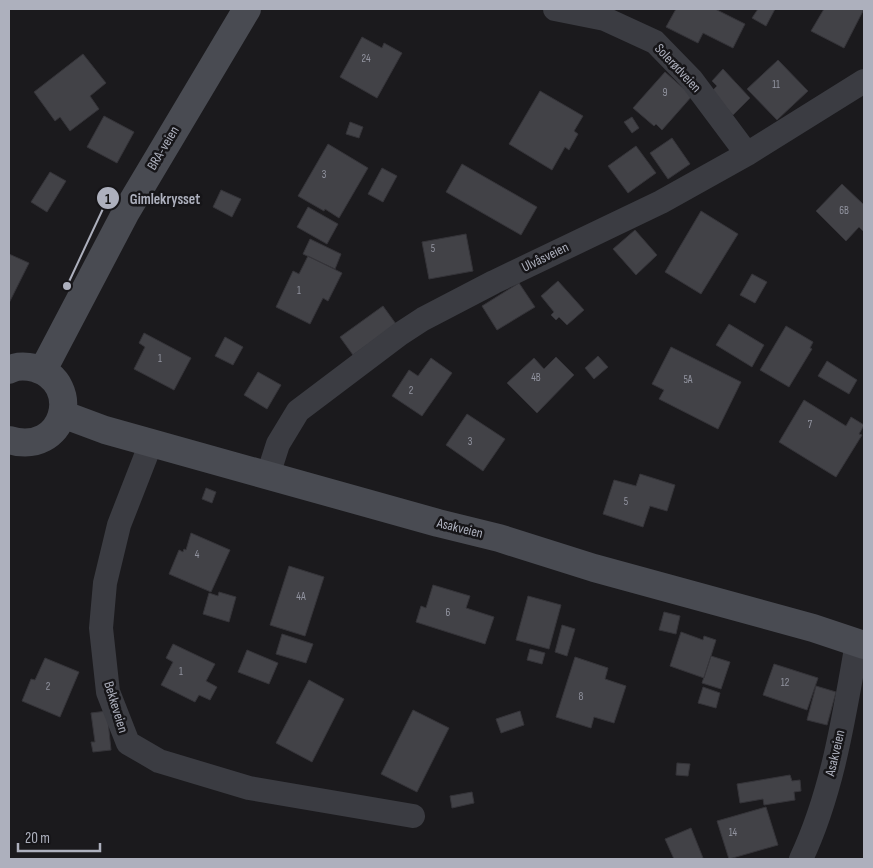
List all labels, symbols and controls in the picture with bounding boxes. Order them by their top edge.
street label: Solerødveien [651,40,705,96]
house number: 24 [361,52,371,65]
house number: 11 [772,78,780,91]
house number: 9 [663,86,668,99]
street label: BRA-veien [143,123,183,173]
house number: 3 [322,168,327,181]
callout: Gimlekrysset [95,183,211,213]
text: 1 [105,190,111,209]
text: Gimlekrysset [130,190,200,209]
house number: 6B [839,204,849,217]
street label: Ulvåsveien [519,238,571,276]
house number: 5 [431,242,435,255]
house number: 1 [297,284,301,297]
house number: 1 [158,352,162,365]
house number: 4B [531,371,541,384]
house number: 5A [683,373,693,386]
house number: 2 [409,384,414,397]
house number: 7 [808,418,813,431]
house number: 3 [468,435,473,448]
house number: 5 [624,495,628,508]
street label: Asakveien [434,514,485,542]
house number: 4 [195,548,200,561]
house number: 4A [296,590,306,603]
house number: 6 [446,606,451,619]
house number: 1 [179,665,183,678]
house number: 12 [781,676,790,689]
street label: Bekkeveien [100,679,132,735]
house number: 2 [46,680,51,693]
house number: 8 [579,690,584,703]
street label: Asakveien [821,728,849,779]
scale bar [18,820,100,852]
house number: 14 [729,826,738,839]
text: 20 m [25,829,50,848]

